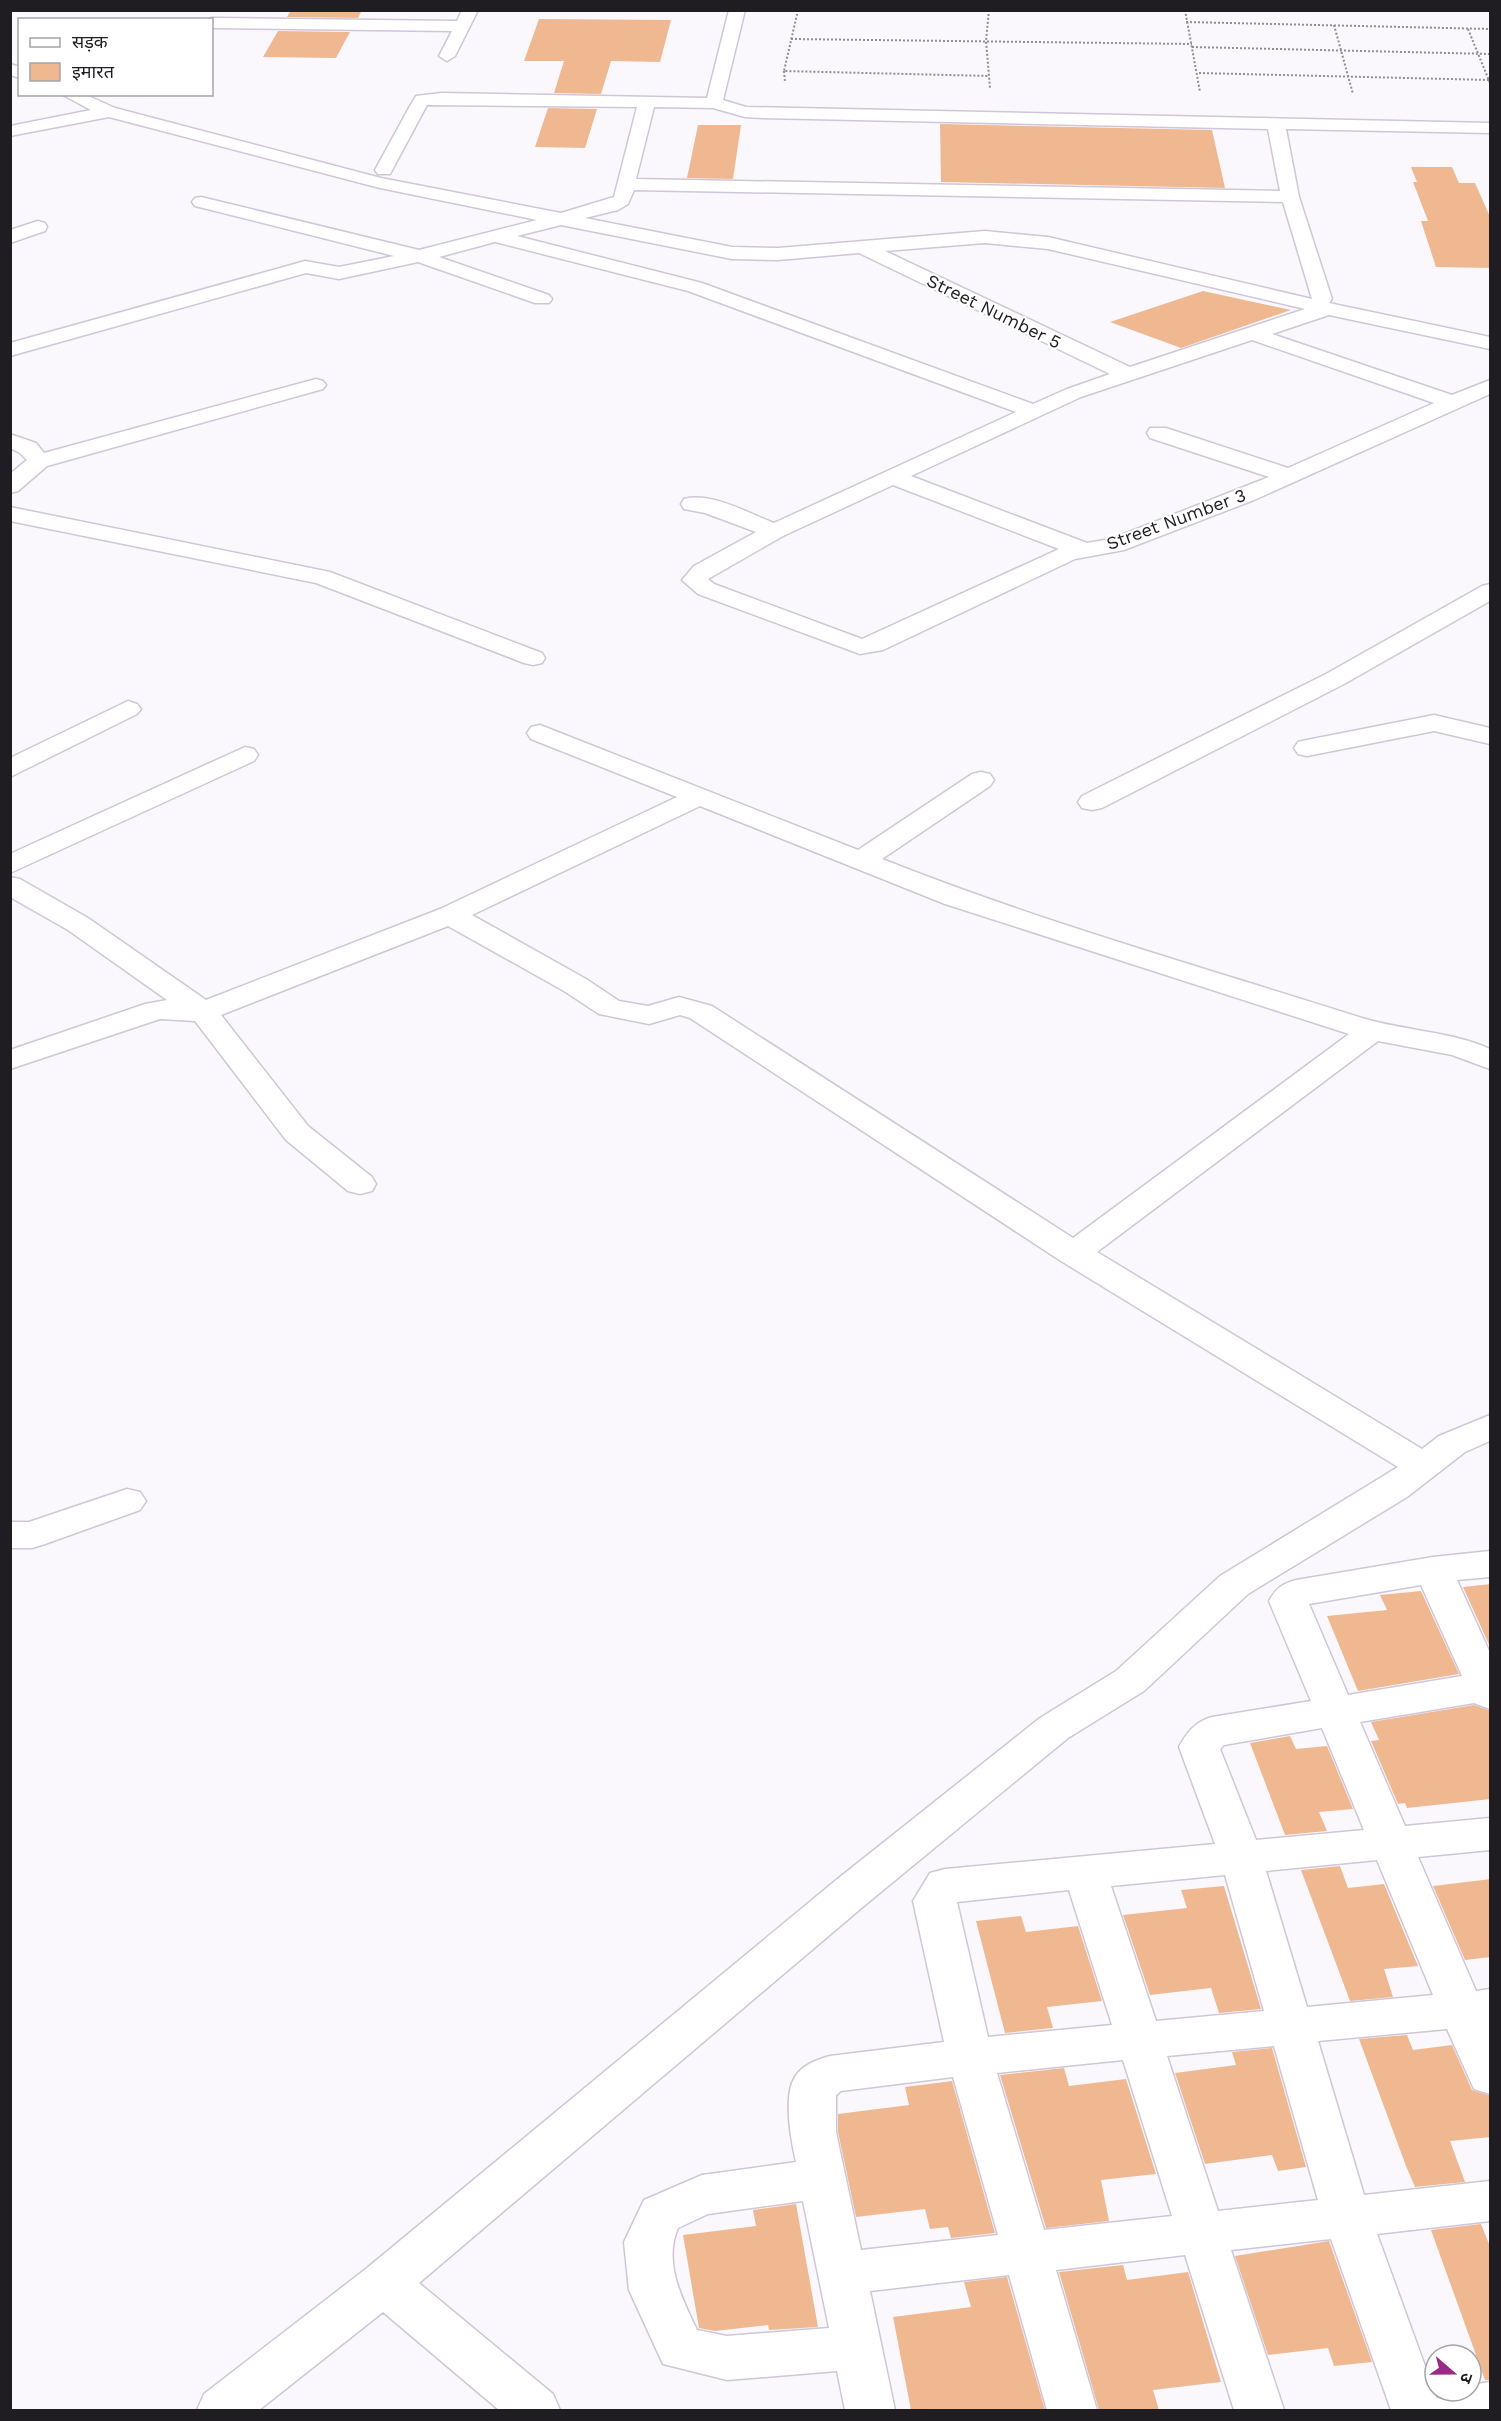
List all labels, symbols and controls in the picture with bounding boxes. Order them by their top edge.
legend [18,18,213,96]
text: सड़क [72,31,109,52]
text: इमारत [72,61,115,82]
street label: Street Number 5 [923,269,1065,353]
street label: Street Number 3 [1103,484,1249,554]
north arrow [1423,2343,1483,2403]
text: उ [1456,2370,1477,2386]

